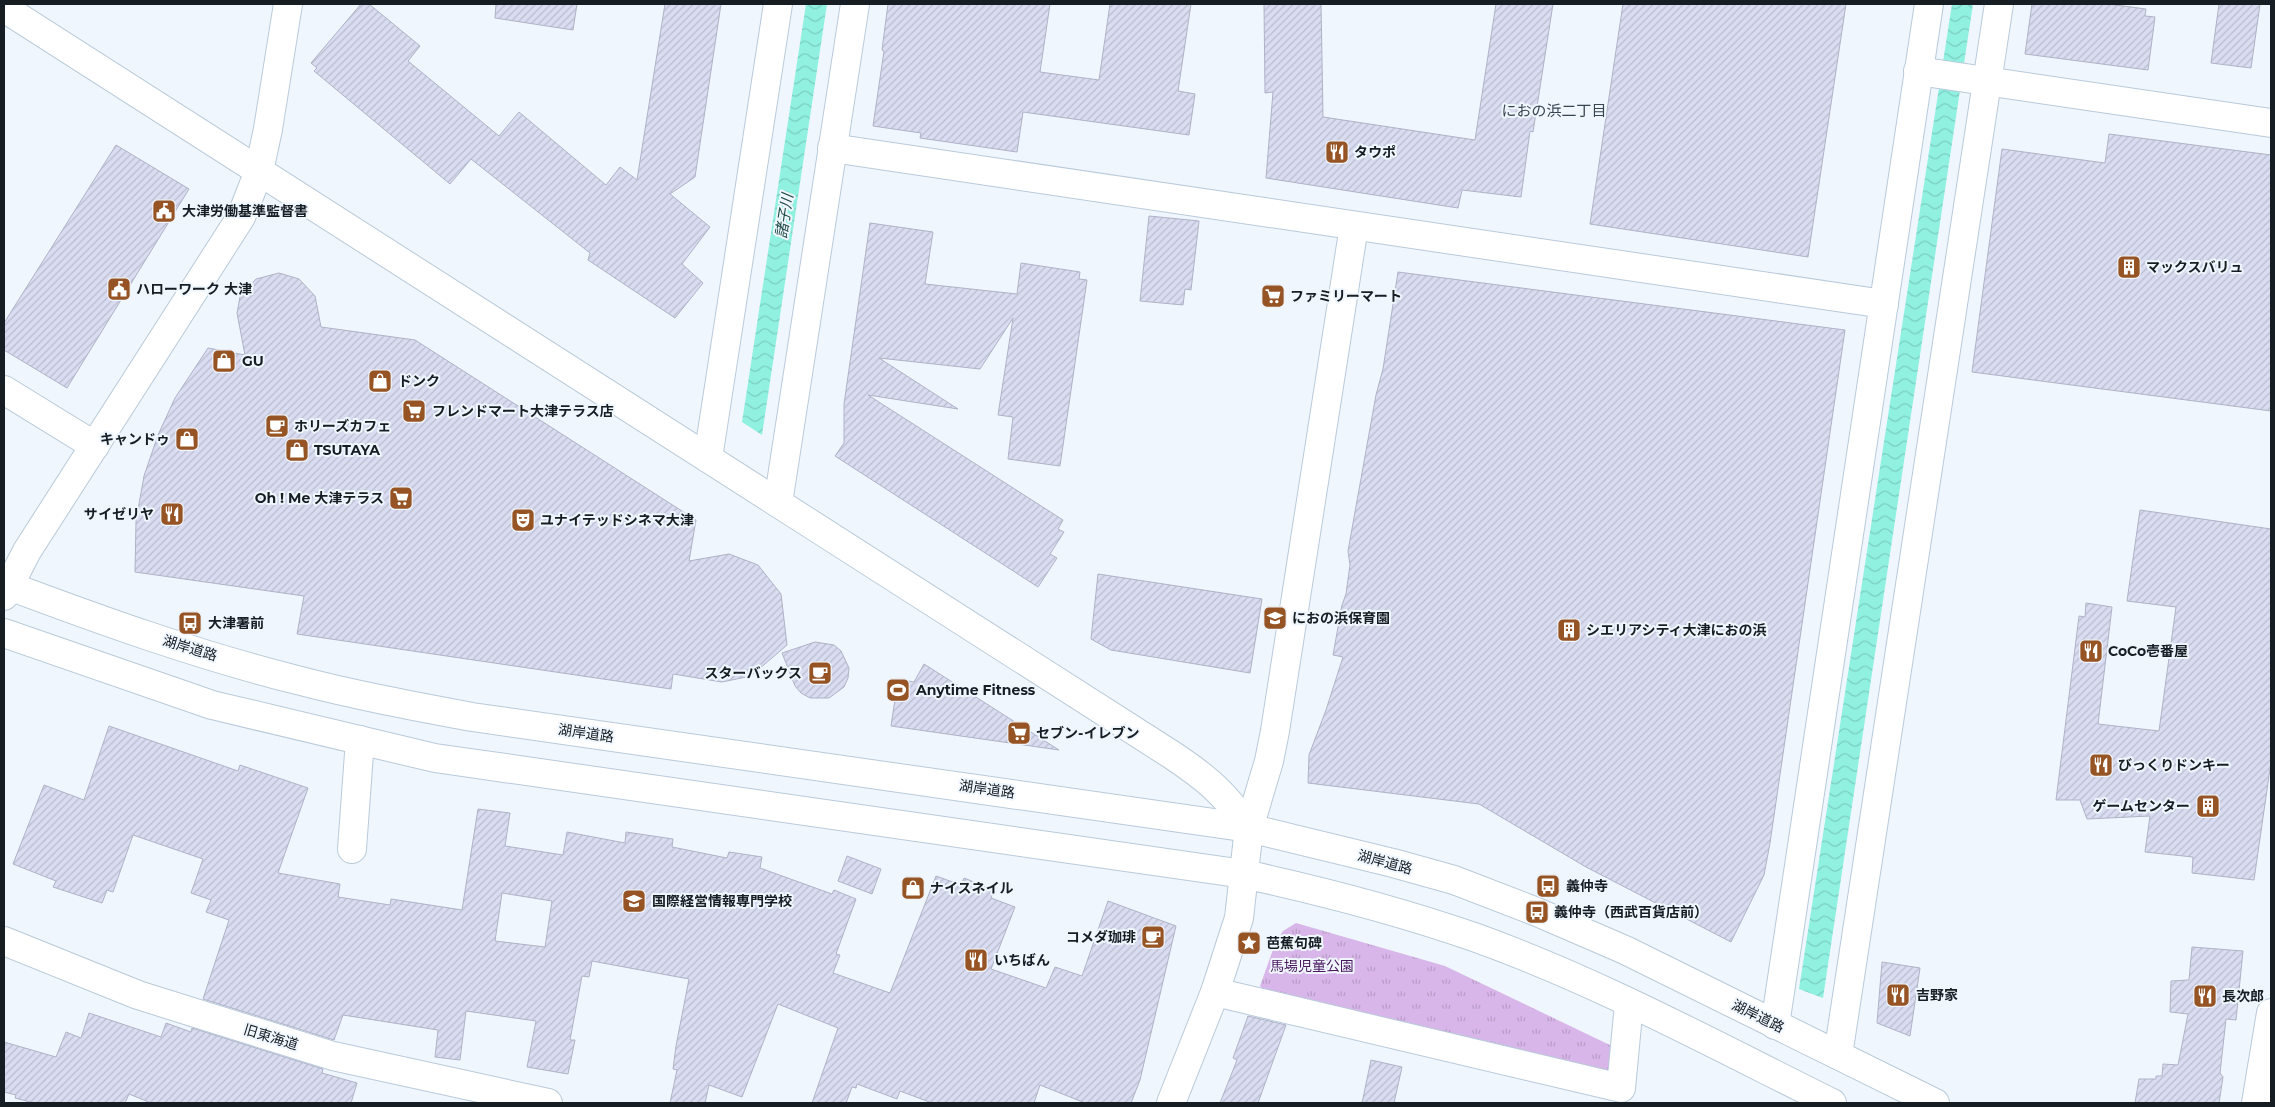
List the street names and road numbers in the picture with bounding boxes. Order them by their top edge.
street label: 湖岸道路 [161,631,219,665]
street label: 湖岸道路 [557,720,615,746]
street label: 湖岸道路 [958,776,1016,802]
street label: 湖岸道路 [1356,846,1414,878]
street label: 湖岸道路 [1729,996,1787,1036]
street label: 旧東海道 [242,1020,300,1054]

